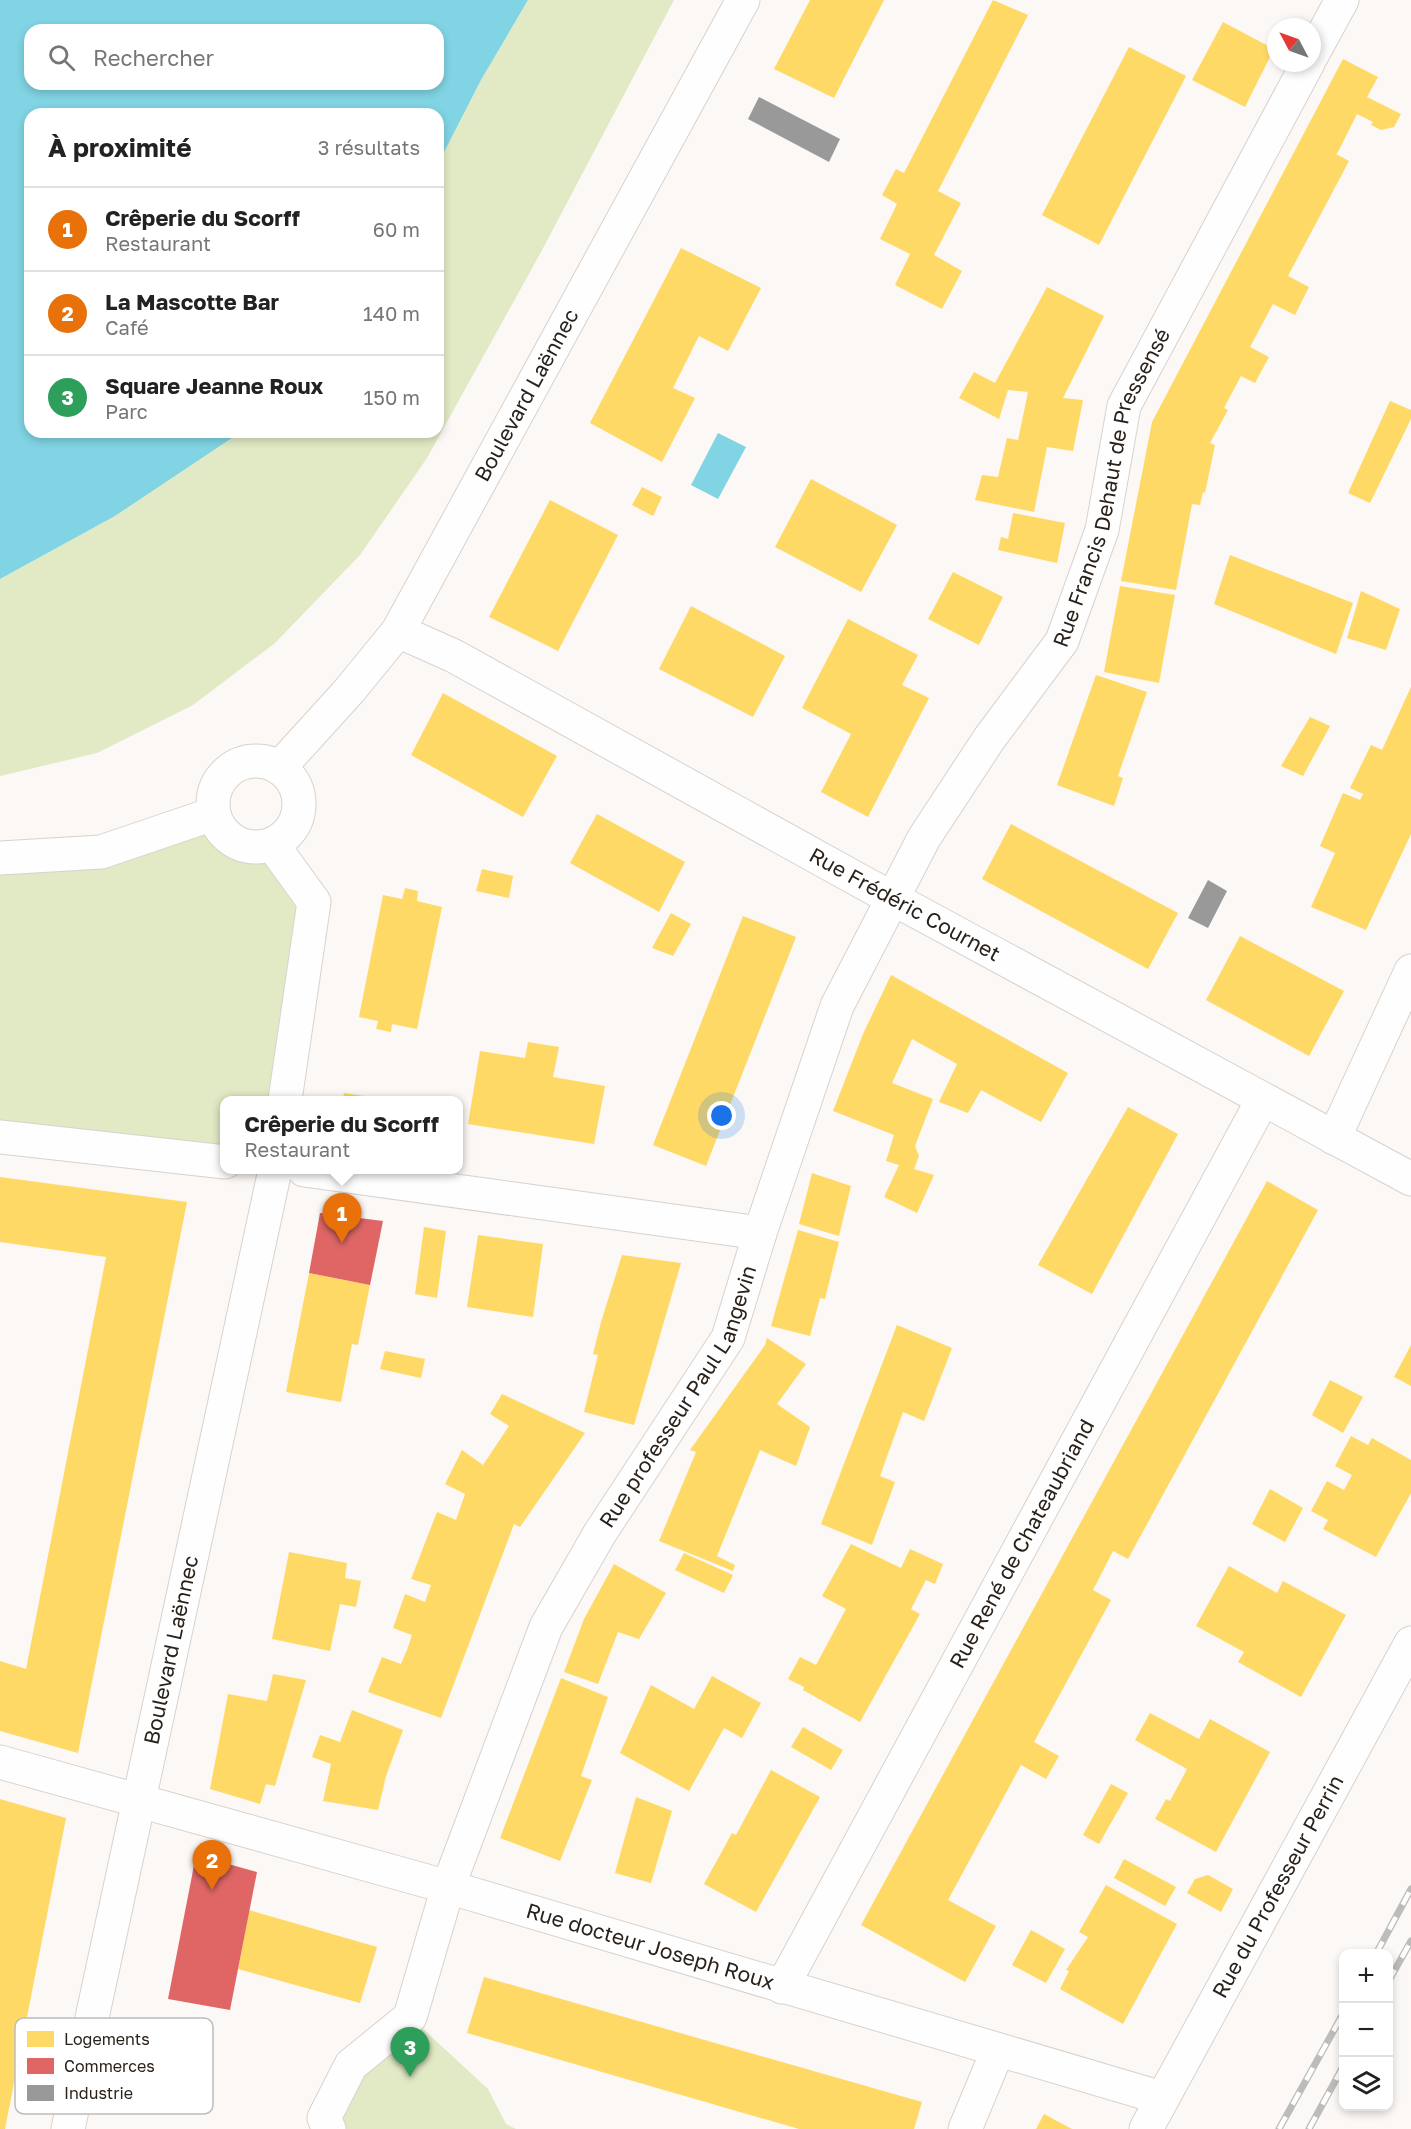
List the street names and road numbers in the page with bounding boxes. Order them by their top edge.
street label: Boulevard Laënnec [468,304,584,486]
street label: Rue Francis Dehaut de Pressensé [1047,323,1175,651]
street label: Rue Frédéric Cournet [805,841,1005,966]
street label: Rue professeur Paul Langevin [593,1262,761,1532]
street label: Rue René de Chateaubriand [943,1414,1099,1672]
street label: Boulevard Laënnec [137,1553,203,1747]
street label: Rue du Professeur Perrin [1206,1770,1349,2002]
street label: Rue docteur Joseph Roux [523,1897,778,1995]

